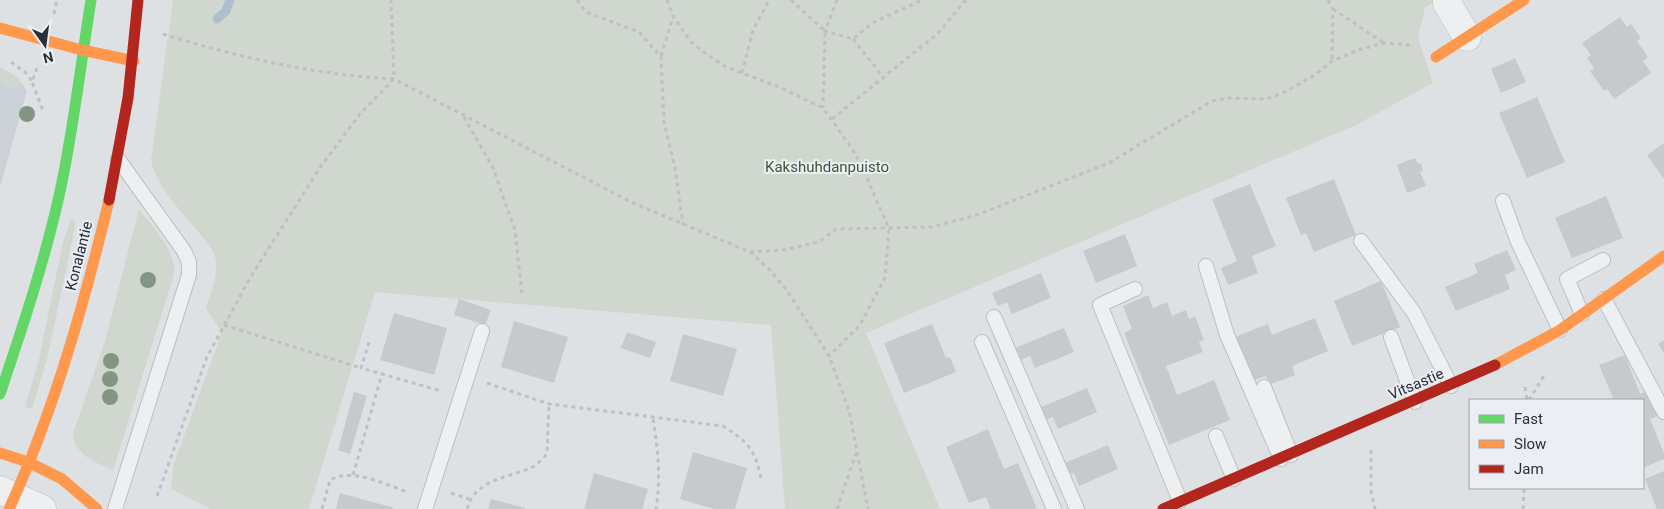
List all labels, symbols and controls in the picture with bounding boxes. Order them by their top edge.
north arrow [20,20,70,70]
text: N [41,49,55,67]
park label: Kakshuhdanpuisto [765,158,889,176]
street label: Konalantie [62,219,96,293]
street label: Vitsastie [1386,364,1446,404]
legend [1469,399,1644,489]
text: Fast [1514,410,1543,428]
text: Slow [1514,435,1546,453]
text: Jam [1514,460,1544,478]

